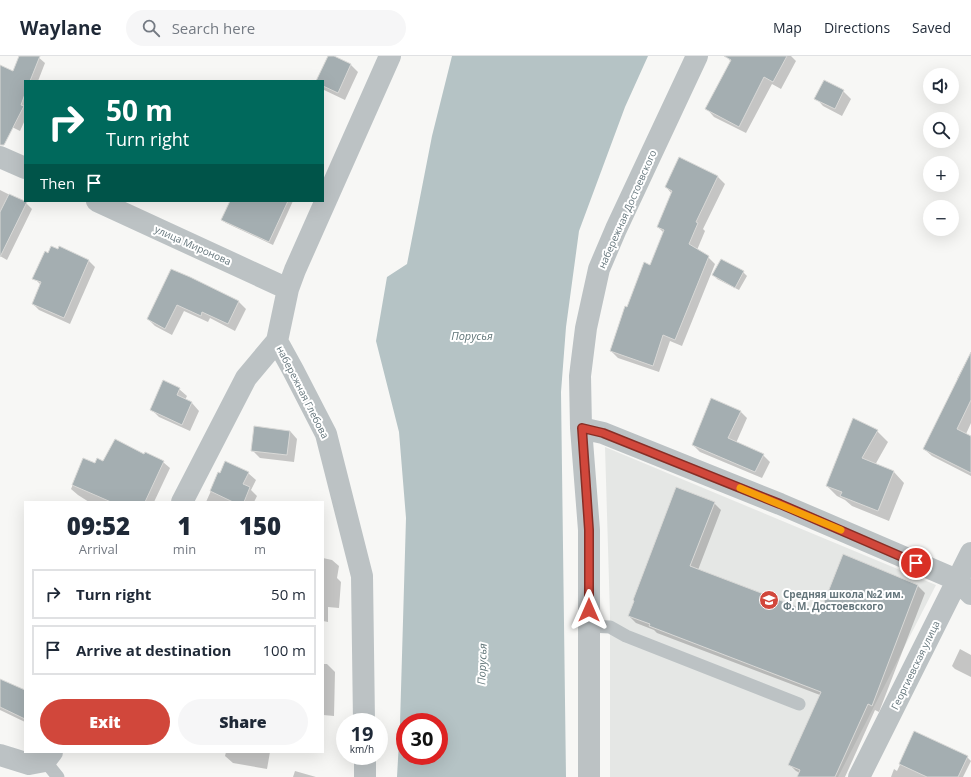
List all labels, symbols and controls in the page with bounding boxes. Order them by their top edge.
search box [126,10,406,46]
text: Waylane [20,15,102,41]
icon: search [140,17,162,39]
text: Search here [172,18,255,38]
text: Map [773,18,802,37]
text: Directions [824,18,890,37]
text: Saved [912,18,951,37]
map controls [923,68,959,236]
button: sound [923,68,959,104]
text: 50 m [106,91,173,129]
icon: right [40,96,92,148]
button: search [923,112,959,148]
text: Turn right [106,127,189,151]
street label: набережная Достоевского [594,147,660,271]
button: + [923,156,959,192]
icon: arrive [83,172,105,194]
text: Then [40,173,75,193]
button: − [923,200,959,236]
street label: улица Миронова [152,222,234,268]
water label: Порусья [451,328,493,343]
street label: набережная Глебова [274,343,332,441]
text: 09:52 [67,509,130,542]
text: 1 [177,509,192,542]
text: 150 [239,509,281,542]
text: Arrival [79,540,118,558]
text: min [173,540,196,558]
text: m [254,540,266,558]
pin [899,546,933,580]
icon: arrive [905,552,927,574]
icon: right [42,583,64,605]
text: Turn right [76,584,151,604]
text: 50 m [271,584,306,604]
place label: Средняя школа №2 им. Ф. М. Достоевского [783,587,904,613]
position arrow [568,589,610,631]
school or university icon: Средняя школа №2 им. Ф. М. Достоевского [758,589,780,611]
street label: Георгиевская улица [887,618,943,712]
icon: arrive [42,639,64,661]
text: Arrive at destination [76,640,231,660]
text: 100 m [262,640,306,660]
water label: Порусья [473,643,490,685]
button: Exit [40,699,170,745]
button: Share [178,699,308,745]
speed limit sign: 30 [396,713,448,765]
text: 19 [351,720,373,747]
text: km/h [350,742,374,756]

